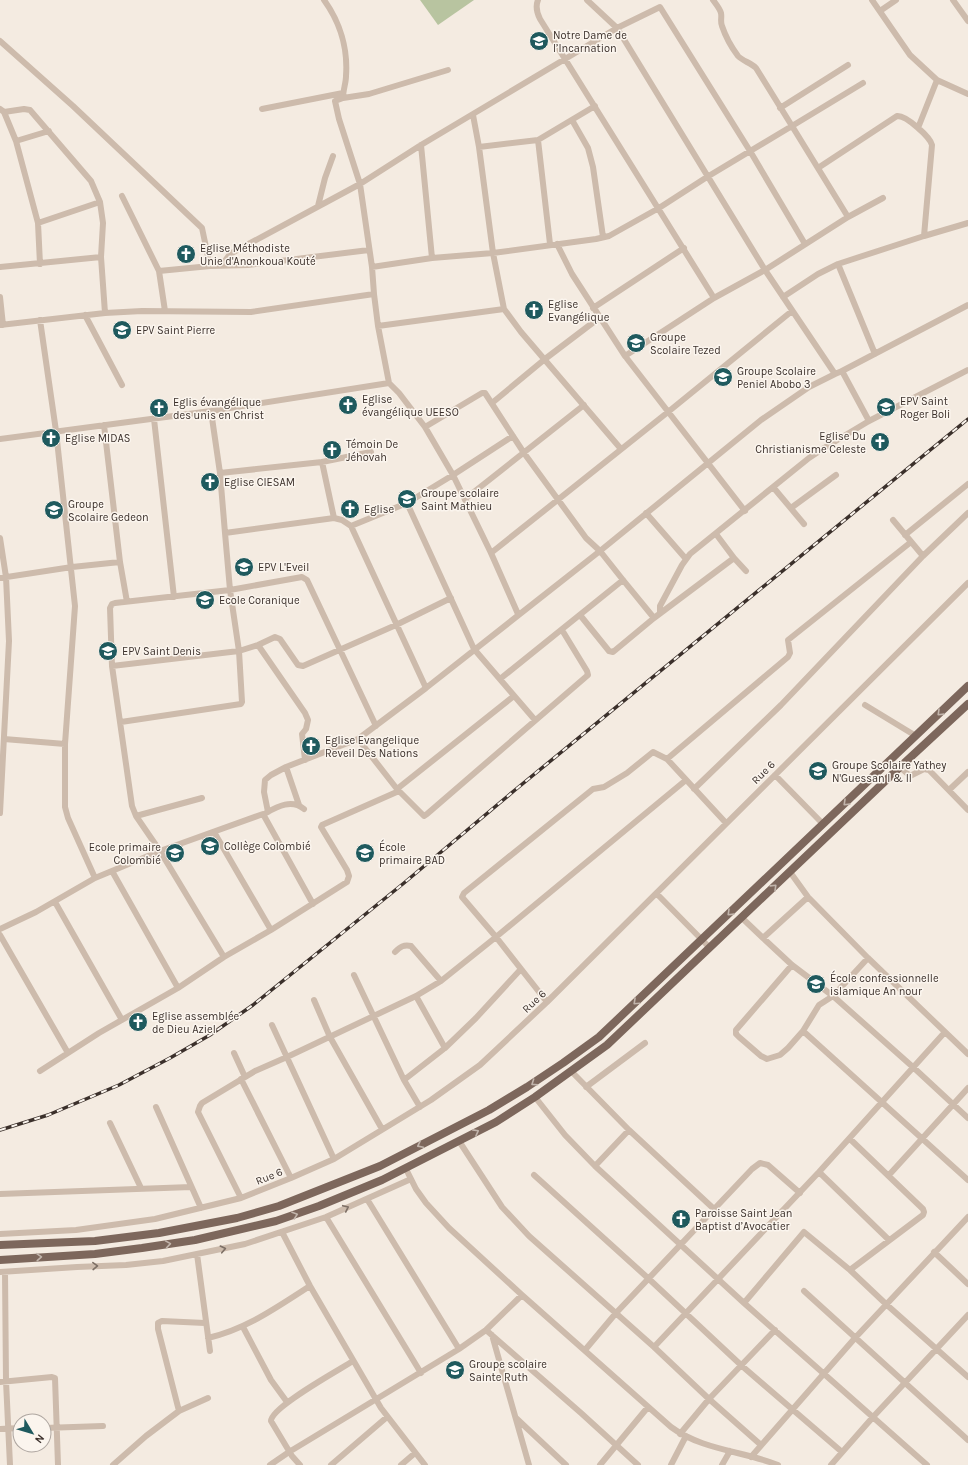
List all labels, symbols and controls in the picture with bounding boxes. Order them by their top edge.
place label: Notre Dame de l’Incarnation [553,29,627,55]
school or university icon: Notre Dame de l’Incarnation [528,30,550,52]
place label: Eglise Méthodiste Unie d'Anonkoua Kouté [200,242,316,268]
church icon: Eglise Méthodiste Unie d'Anonkoua Kouté [175,243,197,265]
place label: Eglise Evangélique [548,298,610,324]
church icon: Eglise Evangélique [523,299,545,321]
school or university icon: EPV Saint Pierre [111,319,133,341]
place label: EPV Saint Pierre [136,324,215,337]
place label: Groupe Scolaire Tezed [650,331,721,357]
school or university icon: Groupe Scolaire Tezed [625,332,647,354]
place label: Groupe Scolaire Peniel Abobo 3 [737,365,816,391]
school or university icon: Groupe Scolaire Peniel Abobo 3 [712,366,734,388]
place label: Eglise évangélique UEESO [362,393,459,419]
church icon: Eglise évangélique UEESO [337,394,359,416]
place label: EPV Saint Roger Boli [900,395,950,421]
place label: Eglis évangélique des unis en Christ [173,396,264,422]
school or university icon: EPV Saint Roger Boli [875,396,897,418]
church icon: Eglis évangélique des unis en Christ [148,397,170,419]
church icon: Eglise MIDAS [40,427,62,449]
place label: Eglise Du Christianisme Celeste [755,430,866,456]
church icon: Eglise Du Christianisme Celeste [869,431,891,453]
place label: Eglise MIDAS [65,432,130,445]
place label: Témoin De Jéhovah [346,438,398,464]
church icon: Témoin De Jéhovah [321,439,343,461]
church icon: Eglise CIESAM [199,471,221,493]
place label: Eglise CIESAM [224,476,295,489]
place label: Groupe scolaire Saint Mathieu [421,487,499,513]
school or university icon: Groupe scolaire Saint Mathieu [396,488,418,510]
place label: Groupe Scolaire Gedeon [68,498,149,524]
church icon: Eglise [339,498,361,520]
school or university icon: Groupe Scolaire Gedeon [43,499,65,521]
place label: Eglise [364,503,395,516]
school or university icon: EPV L'Eveil [233,556,255,578]
place label: EPV L'Eveil [258,561,309,574]
school or university icon: Ecole Coranique [194,589,216,611]
place label: Ecole Coranique [219,594,300,607]
school or university icon: EPV Saint Denis [97,640,119,662]
place label: EPV Saint Denis [122,645,201,658]
one-way arrow [937,708,945,716]
place label: Eglise Evangelique Reveil Des Nations [325,734,420,760]
church icon: Eglise Evangelique Reveil Des Nations [300,735,322,757]
street label: Rue 6 [749,758,778,787]
place label: Groupe Scolaire Yathey N'Guessan I & II [832,759,946,785]
school or university icon: Groupe Scolaire Yathey N'Guessan I & II [807,760,829,782]
one-way arrow [843,798,851,806]
school or university icon: Collège Colombié [199,835,221,857]
place label: École primaire BAD [379,839,445,867]
place label: Collège Colombié [224,840,311,853]
place label: Ecole primaire Colombié [89,841,161,867]
school or university icon: Ecole primaire Colombié [164,842,186,864]
school or university icon: École primaire BAD [354,842,376,864]
one-way arrow [769,884,777,891]
one-way arrow [727,908,735,916]
place label: École confessionnelle islamique An nour [830,970,939,998]
school or university icon: École confessionnelle islamique An nour [805,973,827,995]
street label: Rue 6 [520,987,549,1016]
one-way arrow [633,998,641,1005]
place label: Eglise assemblée de Dieu Aziel [152,1010,240,1036]
church icon: Eglise assemblée de Dieu Aziel [127,1011,149,1033]
one-way arrow [531,1078,538,1086]
one-way arrow [472,1129,479,1136]
one-way arrow [417,1140,424,1148]
street label: Rue 6 [254,1165,285,1188]
one-way arrow [342,1205,350,1213]
place label: Paroisse Saint Jean Baptist d’Avocatier [695,1207,792,1233]
church icon: Paroisse Saint Jean Baptist d’Avocatier [670,1208,692,1230]
one-way arrow [291,1211,298,1220]
one-way arrow [165,1240,171,1249]
one-way arrow [220,1245,226,1253]
one-way arrow [36,1253,42,1262]
one-way arrow [92,1262,98,1271]
place label: Groupe scolaire Sainte Ruth [469,1358,547,1384]
school or university icon: Groupe scolaire Sainte Ruth [444,1359,466,1381]
north arrow [12,1413,52,1453]
text: N [32,1432,47,1446]

